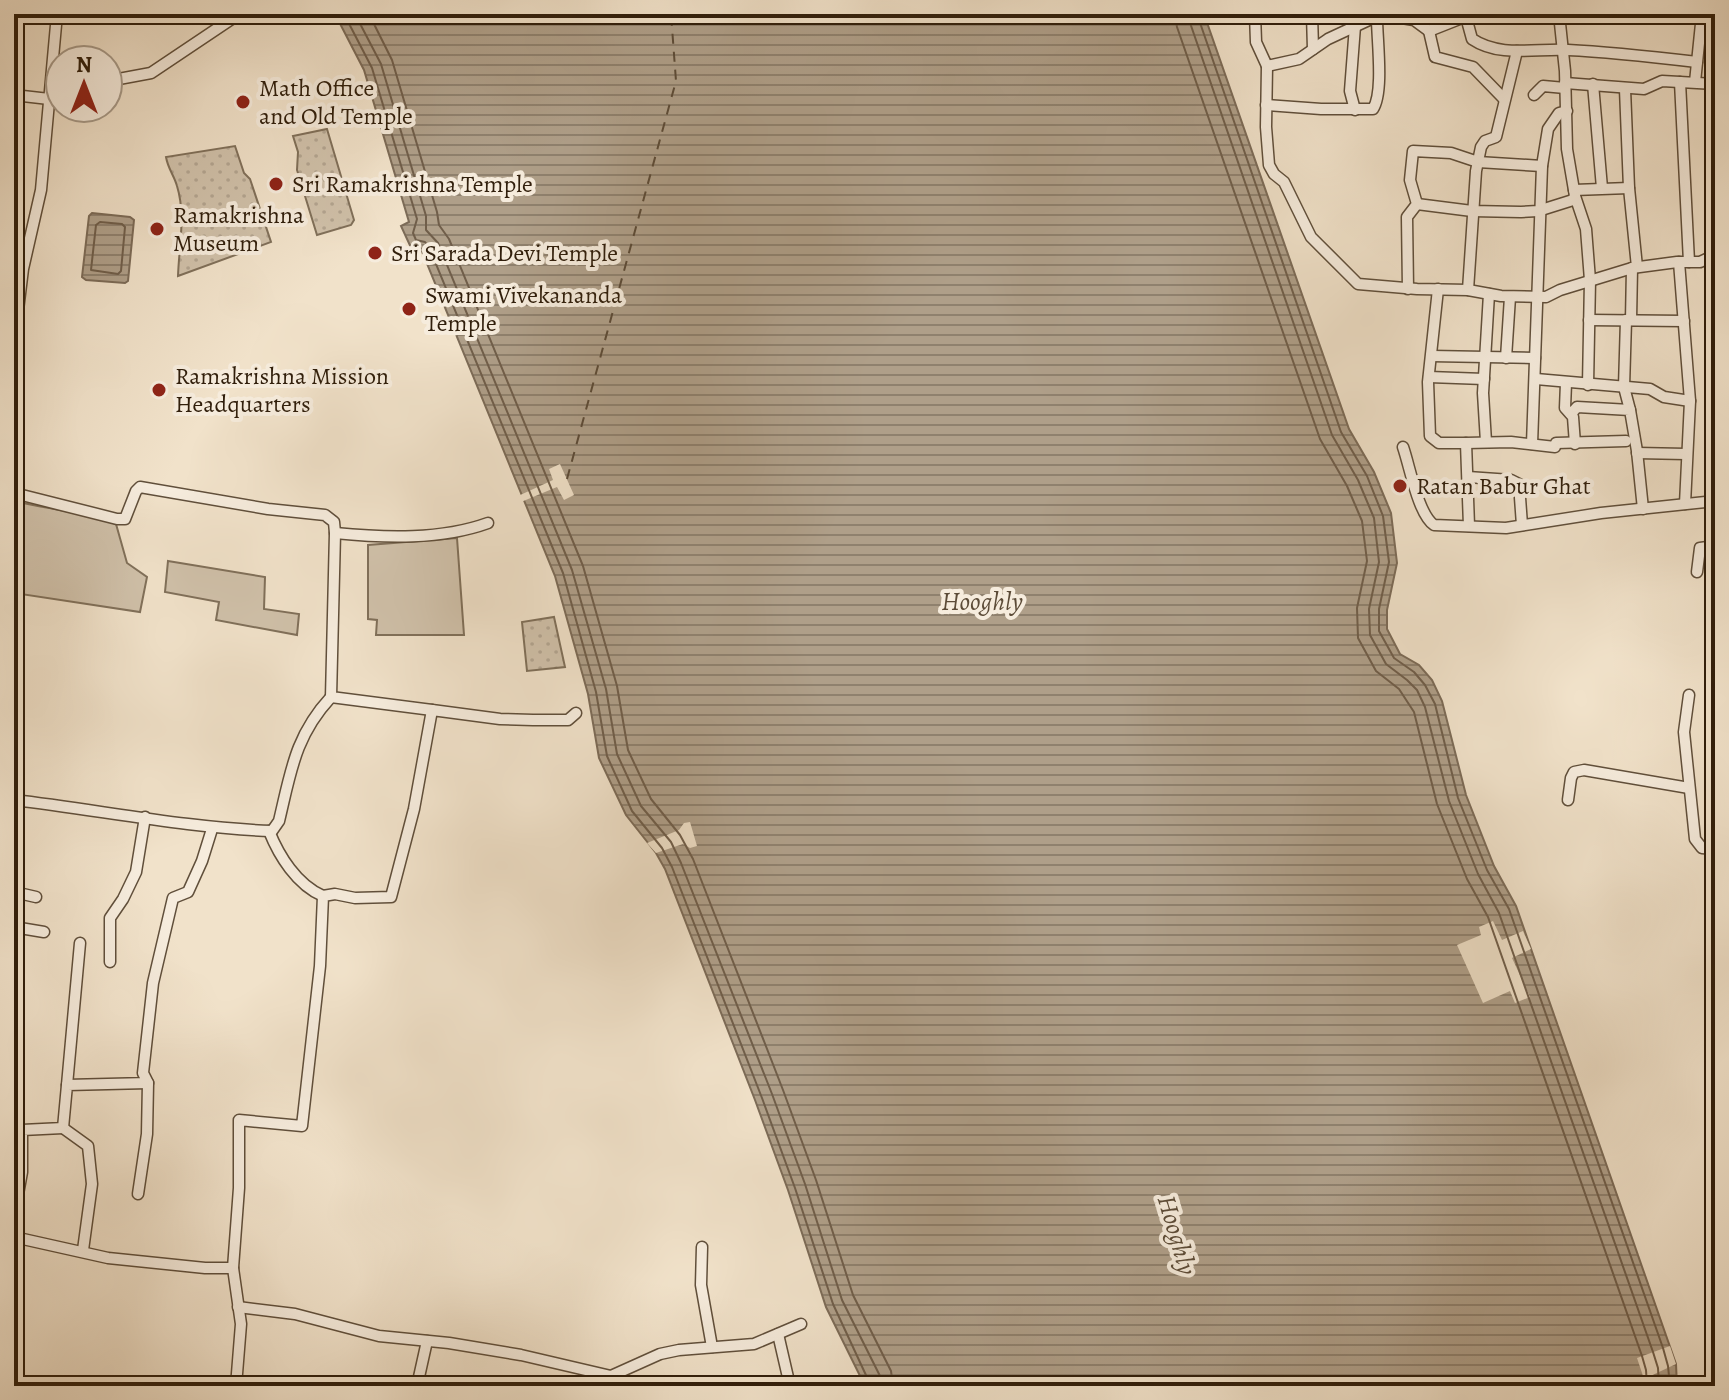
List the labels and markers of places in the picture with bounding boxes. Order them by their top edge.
place label: Math Office and Old Temple [259,72,413,132]
marker: Math Office and Old Temple [234,93,252,111]
place label: Sri Ramakrishna Temple [292,168,533,200]
marker: Sri Ramakrishna Temple [267,175,285,193]
place label: Ramakrishna Museum [173,199,305,259]
marker: Ramakrishna Museum [148,220,166,238]
place label: Sri Sarada Devi Temple [391,237,618,269]
marker: Sri Sarada Devi Temple [366,244,384,262]
place label: Swami Vivekananda Temple [425,279,623,339]
marker: Swami Vivekananda Temple [400,300,418,318]
place label: Ramakrishna Mission Headquarters [175,360,389,420]
marker: Ramakrishna Mission Headquarters [150,381,168,399]
place label: Ratan Babur Ghat [1416,470,1591,502]
marker: Ratan Babur Ghat [1391,477,1409,495]

